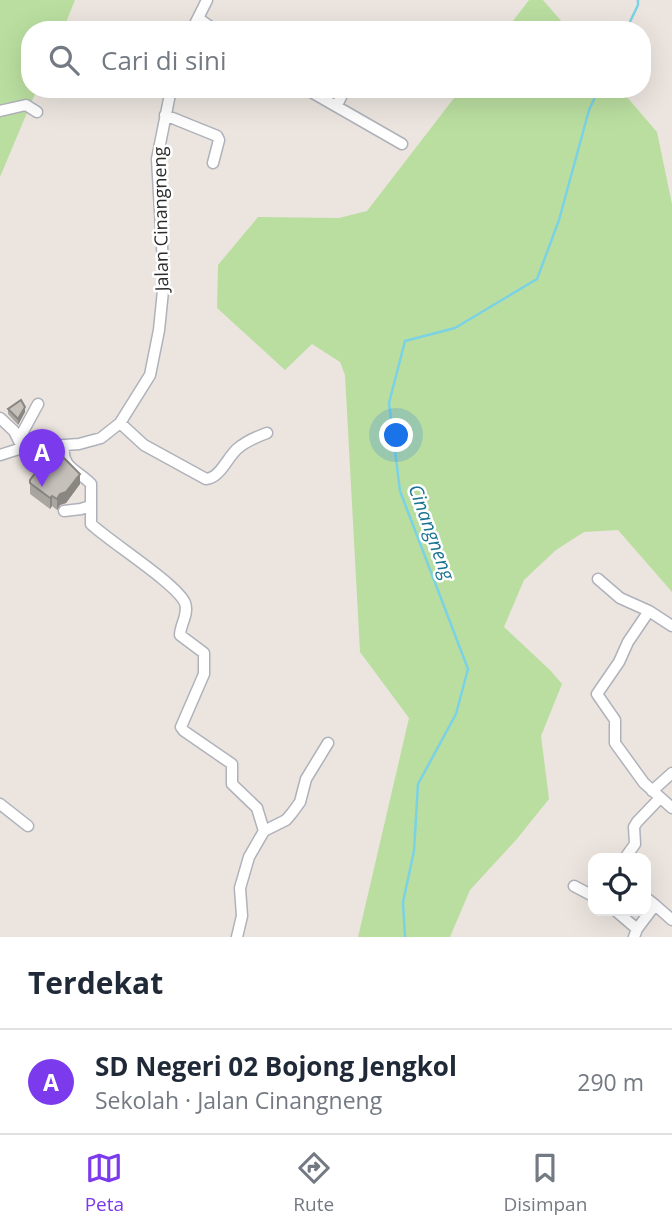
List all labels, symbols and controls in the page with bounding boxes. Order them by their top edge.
search box [21,21,651,98]
icon: search [45,41,83,79]
text: Cari di sini [101,42,226,78]
street label: Jalan Cinangneng [147,146,173,294]
your location [379,418,413,452]
pin: A [19,429,65,487]
water label: Cinangneng [403,481,462,584]
map controls [588,853,651,916]
button: locate [588,853,651,916]
text: Terdekat [28,962,163,1003]
text: SD Negeri 02 Bojong Jengkol [95,1048,457,1084]
text: A [43,1066,59,1098]
text: 290 m [577,1066,644,1098]
text: Sekolah · Jalan Cinangneng [95,1084,382,1116]
tab: Peta [85,1149,124,1217]
tab: Rute [293,1149,334,1217]
tab: Disimpan [503,1149,587,1217]

